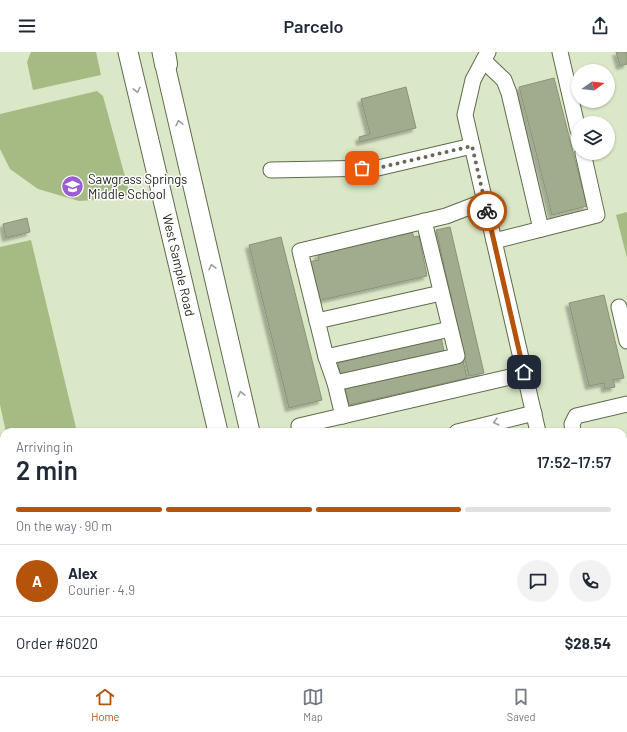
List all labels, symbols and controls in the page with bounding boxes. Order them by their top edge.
icon: menu [16,15,38,37]
text: Parcelo [283,15,344,37]
icon: share [589,15,611,37]
north arrow [571,64,615,108]
map controls [571,64,615,160]
one-way arrow [133,87,141,93]
button: layers [571,116,615,160]
one-way arrow [175,119,183,126]
pin [345,151,379,185]
icon: bag [351,157,373,179]
place label: Sawgrass Springs Middle School [88,171,187,202]
school or university icon: Sawgrass Springs Middle School [60,173,86,199]
courier [467,191,507,231]
icon: bike [476,200,498,222]
street label: West Sample Road [159,212,199,318]
one-way arrow [208,264,217,271]
pin [507,355,541,389]
icon: home [513,361,535,383]
one-way arrow [238,391,246,397]
one-way arrow [493,418,499,426]
text: Arriving in [16,439,73,455]
text: 17:52–17:57 [537,453,611,471]
text: 2 min [16,454,78,485]
text: On the way · 90 m [16,518,112,534]
button: chat [517,560,559,602]
button: phone [569,560,611,602]
text: Alex [68,564,98,582]
text: A [32,572,42,590]
text: Courier · 4.9 [68,582,135,598]
text: Order #6020 [16,634,98,652]
text: $28.54 [565,634,611,652]
tab: Home [91,686,119,723]
tab: Map [302,686,324,723]
tab: Saved [507,686,536,723]

